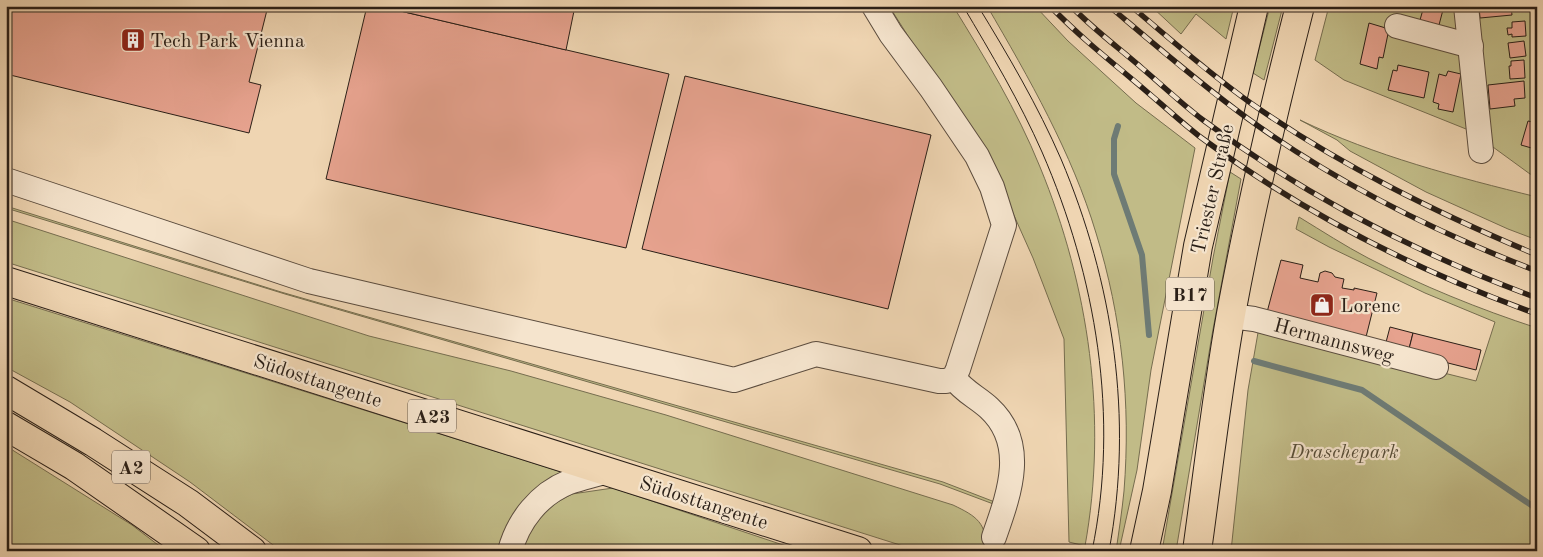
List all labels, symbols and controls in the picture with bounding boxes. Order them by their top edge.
building icon: Tech Park Vienna [120,27,146,53]
place label: Tech Park Vienna [150,32,305,52]
street label: Triester Straße [1189,122,1239,256]
road number: B17 [1166,278,1214,310]
shop icon: Lorenc [1309,292,1335,318]
place label: Lorenc [1340,297,1401,317]
street label: Hermannsweg [1271,316,1396,368]
street label: Südosttangente [251,352,384,412]
road number: A23 [408,400,456,432]
park label: Draschepark [1288,443,1399,463]
road number: A2 [112,451,150,484]
street label: Südosttangente [637,474,770,534]

